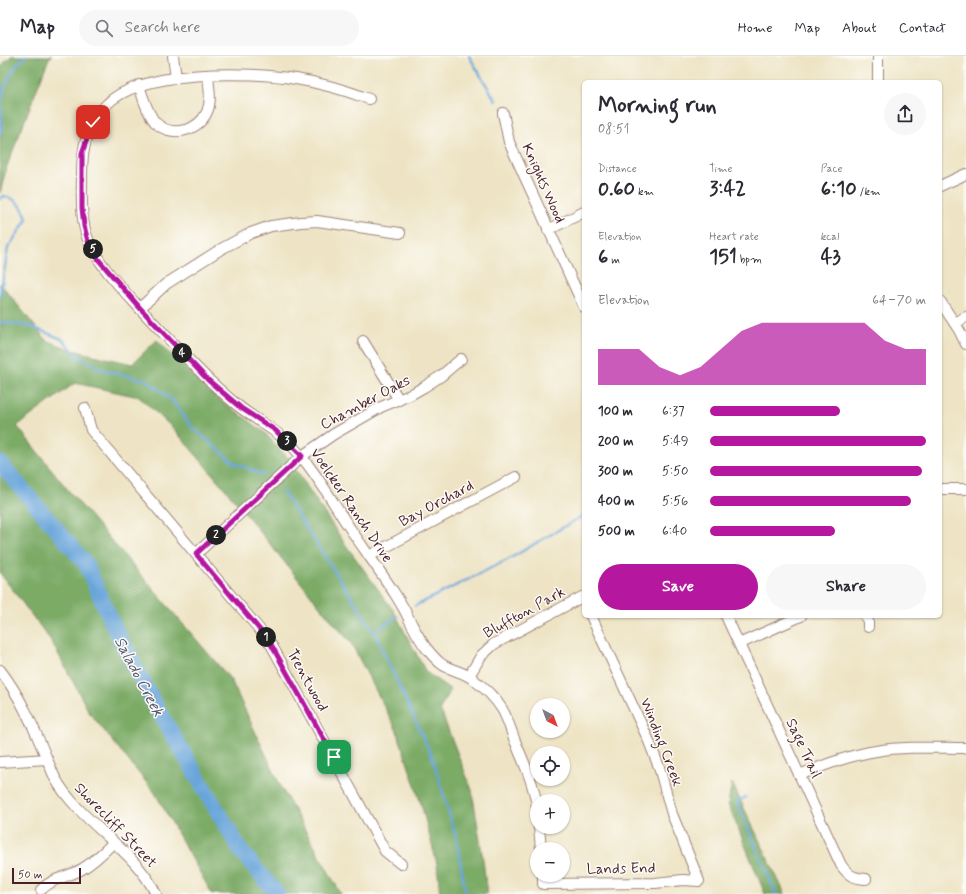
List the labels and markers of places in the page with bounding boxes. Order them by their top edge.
pin [76,105,110,139]
pin: 5 [83,239,103,259]
pin: 4 [172,343,192,363]
pin: 3 [277,431,297,451]
pin: 2 [206,525,226,545]
pin: 1 [256,627,276,647]
pin [317,740,351,774]

